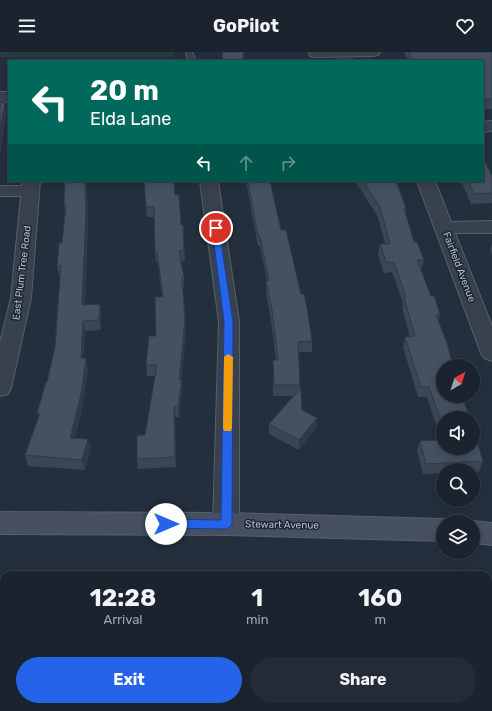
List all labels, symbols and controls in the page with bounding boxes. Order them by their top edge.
icon: menu [16,15,38,37]
text: GoPilot [213,15,279,37]
icon: heart [454,15,476,37]
text: 20 m [90,74,159,107]
icon: left [24,76,76,128]
text: Elda Lane [90,108,171,130]
icon: left [193,152,215,174]
icon: ahead [235,152,257,174]
icon: right [277,152,299,174]
pin [199,211,233,245]
icon: arrive [205,217,227,239]
street label: East Plum Tree Road [10,225,34,321]
street label: Fairfield Avenue [440,230,478,304]
north arrow [436,359,480,403]
map controls [436,359,480,559]
button: sound [436,411,480,455]
button: search [436,463,480,507]
position arrow [145,503,187,545]
button: layers [436,515,480,559]
street label: Stewart Avenue [245,518,319,532]
text: 12:28 [90,584,156,612]
text: 1 [251,584,263,612]
text: 160 [358,584,402,612]
text: Arrival [103,612,142,627]
text: min [246,612,269,627]
text: m [374,612,386,627]
button: Exit [16,657,242,703]
button: Share [250,657,476,703]

